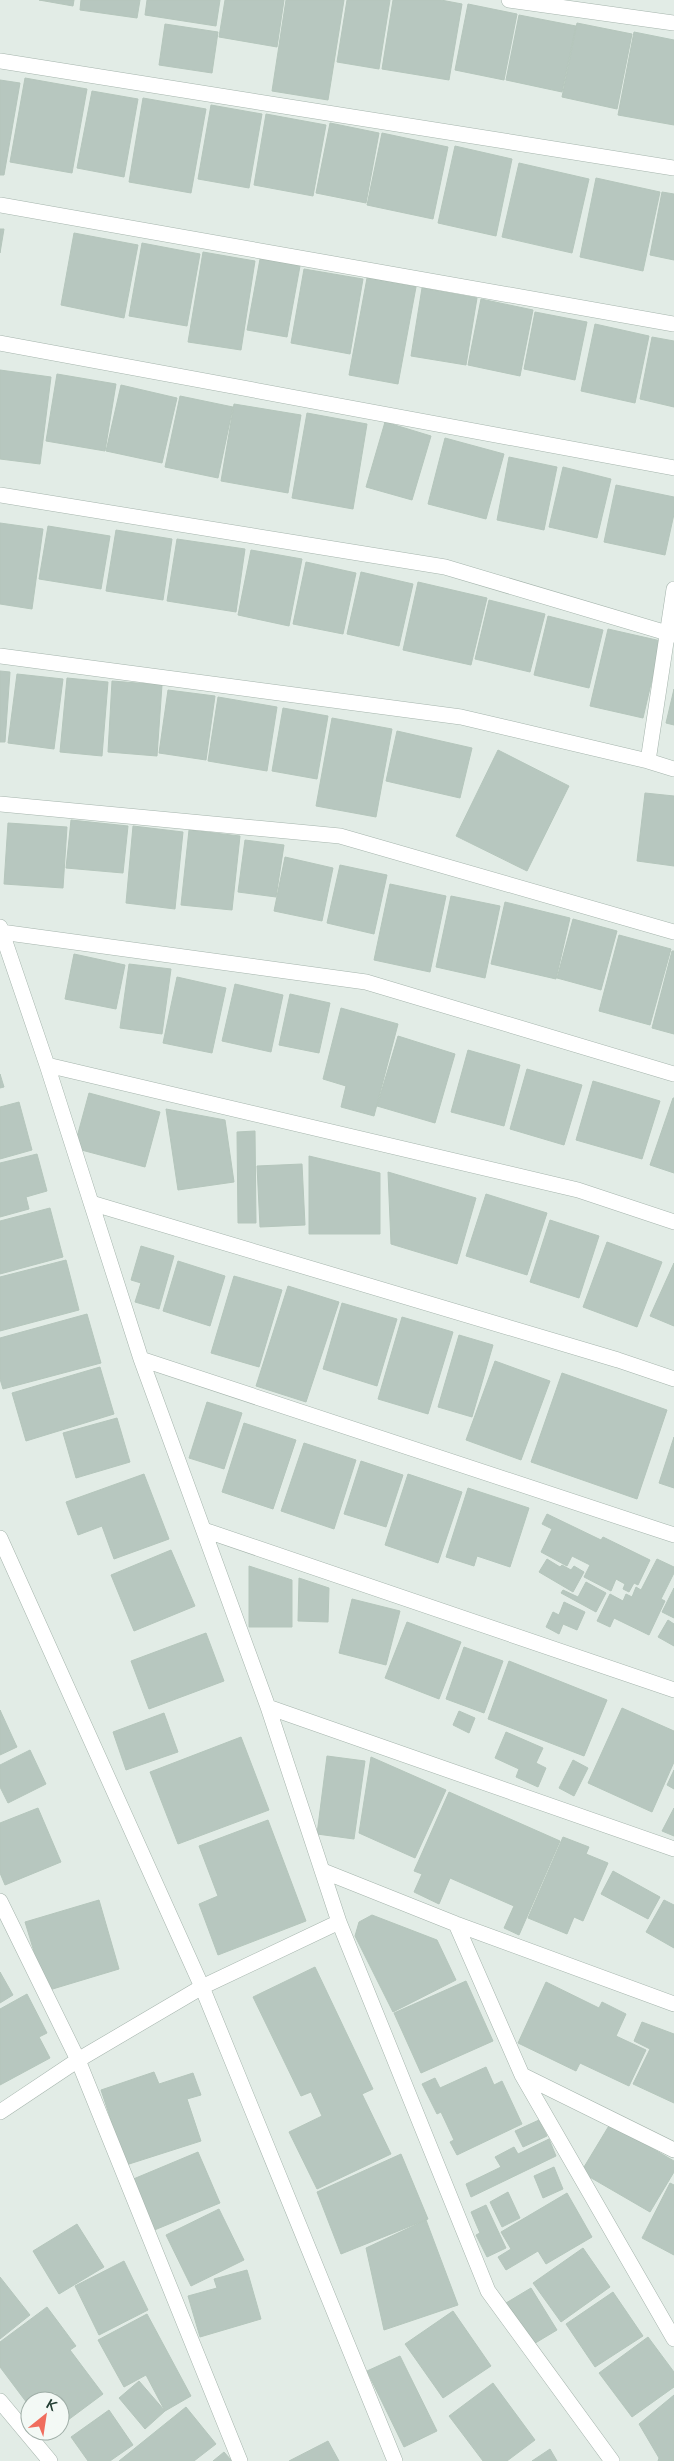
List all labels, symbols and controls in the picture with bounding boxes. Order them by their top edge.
north arrow [20,2391,70,2441]
text: K [42,2395,61,2416]

